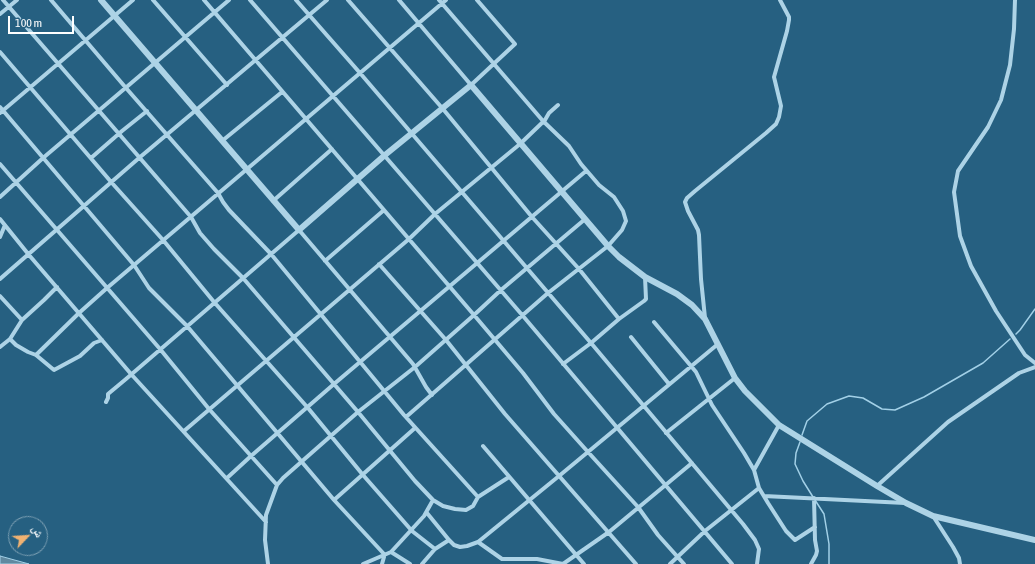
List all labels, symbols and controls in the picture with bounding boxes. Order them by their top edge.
scale bar [10,8,76,34]
text: 100 m [15,16,42,30]
north arrow [8,516,48,556]
text: ش [30,524,46,539]

